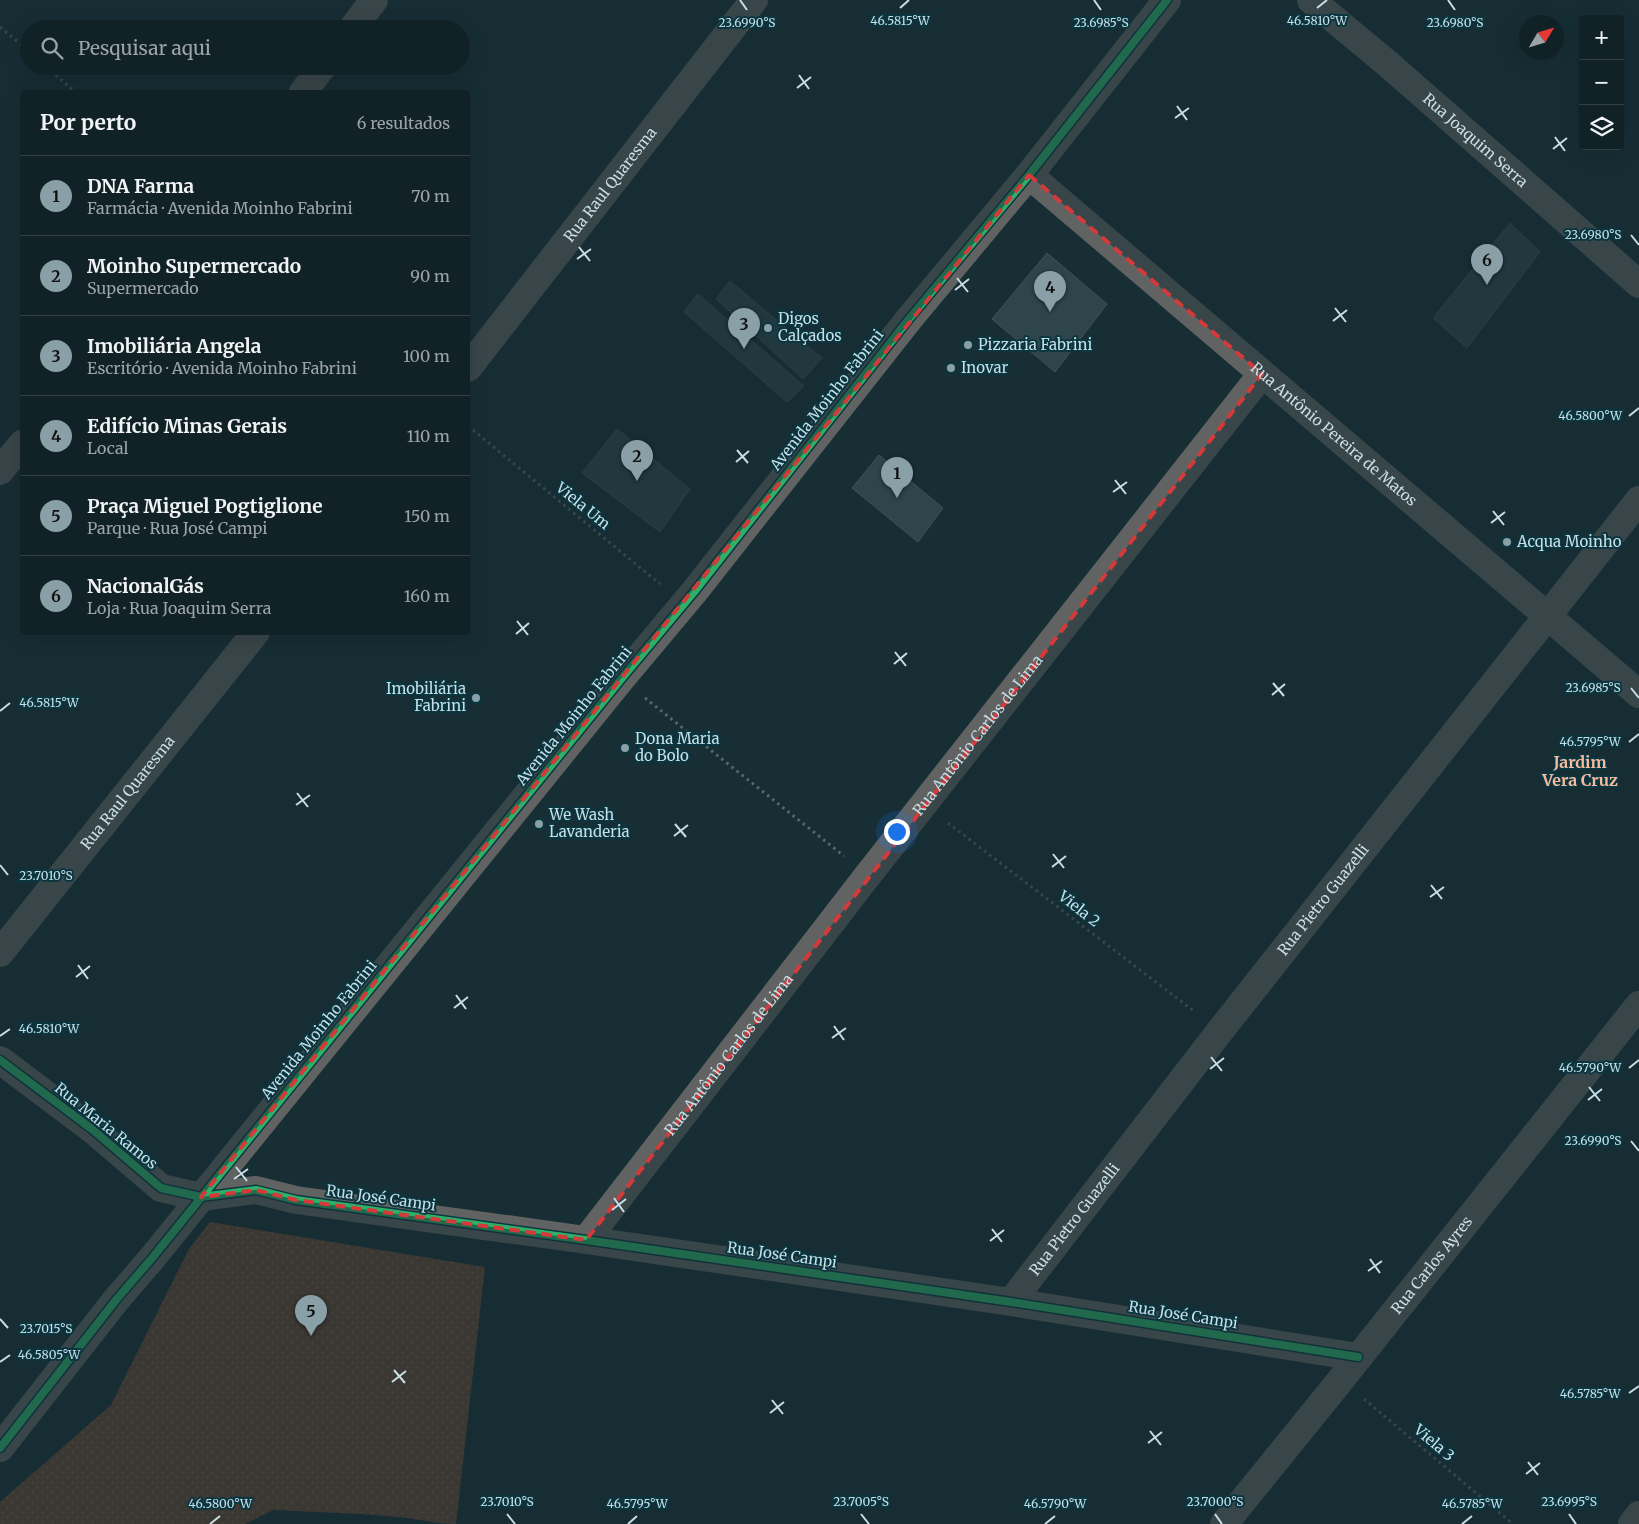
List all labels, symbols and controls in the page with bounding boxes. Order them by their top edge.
text: 46.5815°W [870,13,931,28]
text: 46.5810°W [1287,13,1348,28]
text: 23.6990°S [719,15,775,30]
text: 23.6985°S [1073,15,1129,30]
text: 23.6980°S [1427,15,1483,30]
north arrow [1519,15,1564,60]
map controls [1579,15,1624,150]
button: + [1579,15,1624,60]
search box [20,20,470,75]
icon: search [38,34,66,62]
text: Pesquisar aqui [78,36,211,60]
button: − [1579,60,1624,105]
street label: Rua Joaquim Serra [1419,89,1532,191]
button: layers [1579,105,1624,150]
text: Por perto [40,109,136,136]
text: 6 resultados [357,113,450,133]
street label: Rua Raul Quaresma [559,123,661,246]
text: DNA Farma [87,174,194,198]
text: 1 [52,186,60,206]
text: 70 m [411,186,450,206]
text: Farmácia · Avenida Moinho Fabrini [87,198,353,218]
text: 23.6980°S [1565,227,1621,242]
pin: 6 [1471,244,1503,285]
text: Moinho Supermercado [87,254,301,278]
text: 2 [51,266,61,286]
text: 90 m [410,266,450,286]
pin: 4 [1034,271,1066,312]
text: Supermercado [87,278,199,298]
pin: 3 [728,308,760,349]
place label: Digos Calçados [778,309,842,345]
marker: Digos Calçados [762,322,774,334]
street label: Avenida Moinho Fabrini [765,325,888,475]
text: Imobiliária Angela [87,334,261,358]
place label: Pizzaria Fabrini [978,335,1092,354]
marker: Pizzaria Fabrini [962,339,974,351]
text: 3 [51,346,61,366]
text: 100 m [403,346,450,366]
text: Escritório · Avenida Moinho Fabrini [87,358,357,378]
place label: Inovar [961,358,1008,377]
street label: Rua Antônio Pereira de Matos [1247,358,1421,510]
marker: Inovar [945,362,957,374]
text: 46.5800°W [1558,408,1623,423]
text: Edifício Minas Gerais [87,414,287,438]
text: 4 [51,426,61,446]
text: 110 m [407,426,450,446]
text: Local [87,438,129,458]
pin: 2 [621,440,653,481]
pin: 1 [881,457,913,498]
street label: Viela Um [552,477,614,533]
text: Praça Miguel Pogtiglione [87,494,323,518]
text: 5 [51,506,61,526]
text: 150 m [404,506,450,526]
text: Parque · Rua José Campi [87,518,267,538]
place label: Acqua Moinho [1516,532,1622,551]
marker: Acqua Moinho [1501,536,1513,548]
text: NacionalGás [87,574,204,598]
text: 6 [51,586,61,606]
text: 160 m [404,586,450,606]
text: Loja · Rua Joaquim Serra [87,598,271,618]
street label: Avenida Moinho Fabrini [511,642,636,790]
street label: Rua Antônio Carlos de Lima [908,651,1047,819]
place label: Imobiliária Fabrini [386,679,466,715]
text: 23.6985°S [1565,680,1621,695]
marker: Imobiliária Fabrini [470,692,482,704]
text: 46.5815°W [19,695,80,710]
place label: Dona Maria do Bolo [635,729,719,765]
street label: Rua Raul Quaresma [76,732,179,853]
text: 46.5795°W [1559,734,1622,749]
marker: Dona Maria do Bolo [619,742,631,754]
district label: Jardim Vera Cruz [1541,752,1618,790]
place label: We Wash Lavanderia [548,805,630,841]
marker: We Wash Lavanderia [533,818,545,830]
your location [884,819,910,845]
street label: Rua Pietro Guazelli [1273,840,1373,959]
text: 23.7010°S [19,868,73,883]
street label: Viela 2 [1054,886,1104,931]
street label: Avenida Moinho Fabrini [256,956,381,1104]
street label: Rua Antônio Carlos de Lima [660,970,797,1139]
text: 46.5810°W [19,1021,80,1036]
text: 46.5790°W [1559,1060,1622,1075]
street label: Rua Maria Ramos [51,1078,162,1173]
text: 23.6990°S [1565,1133,1621,1148]
street label: Rua Pietro Guazelli [1025,1159,1123,1279]
street label: Rua José Campi [325,1180,437,1215]
street label: Rua Carlos Ayres [1387,1212,1476,1318]
street label: Rua José Campi [726,1237,838,1272]
pin: 5 [295,1295,327,1336]
street label: Rua José Campi [1127,1296,1239,1333]
text: 23.7015°S [20,1321,72,1336]
text: 46.5805°W [18,1347,81,1362]
text: 46.5785°W [1560,1386,1621,1401]
street label: Viela 3 [1409,1419,1459,1465]
text: 23.7010°S [480,1494,534,1509]
text: 23.7005°S [833,1494,889,1509]
text: 23.7000°S [1187,1494,1244,1509]
text: 23.6995°S [1541,1494,1597,1509]
text: 46.5800°W [188,1496,253,1511]
text: 46.5795°W [606,1496,669,1511]
text: 46.5790°W [1024,1496,1087,1511]
text: 46.5785°W [1442,1496,1503,1511]

